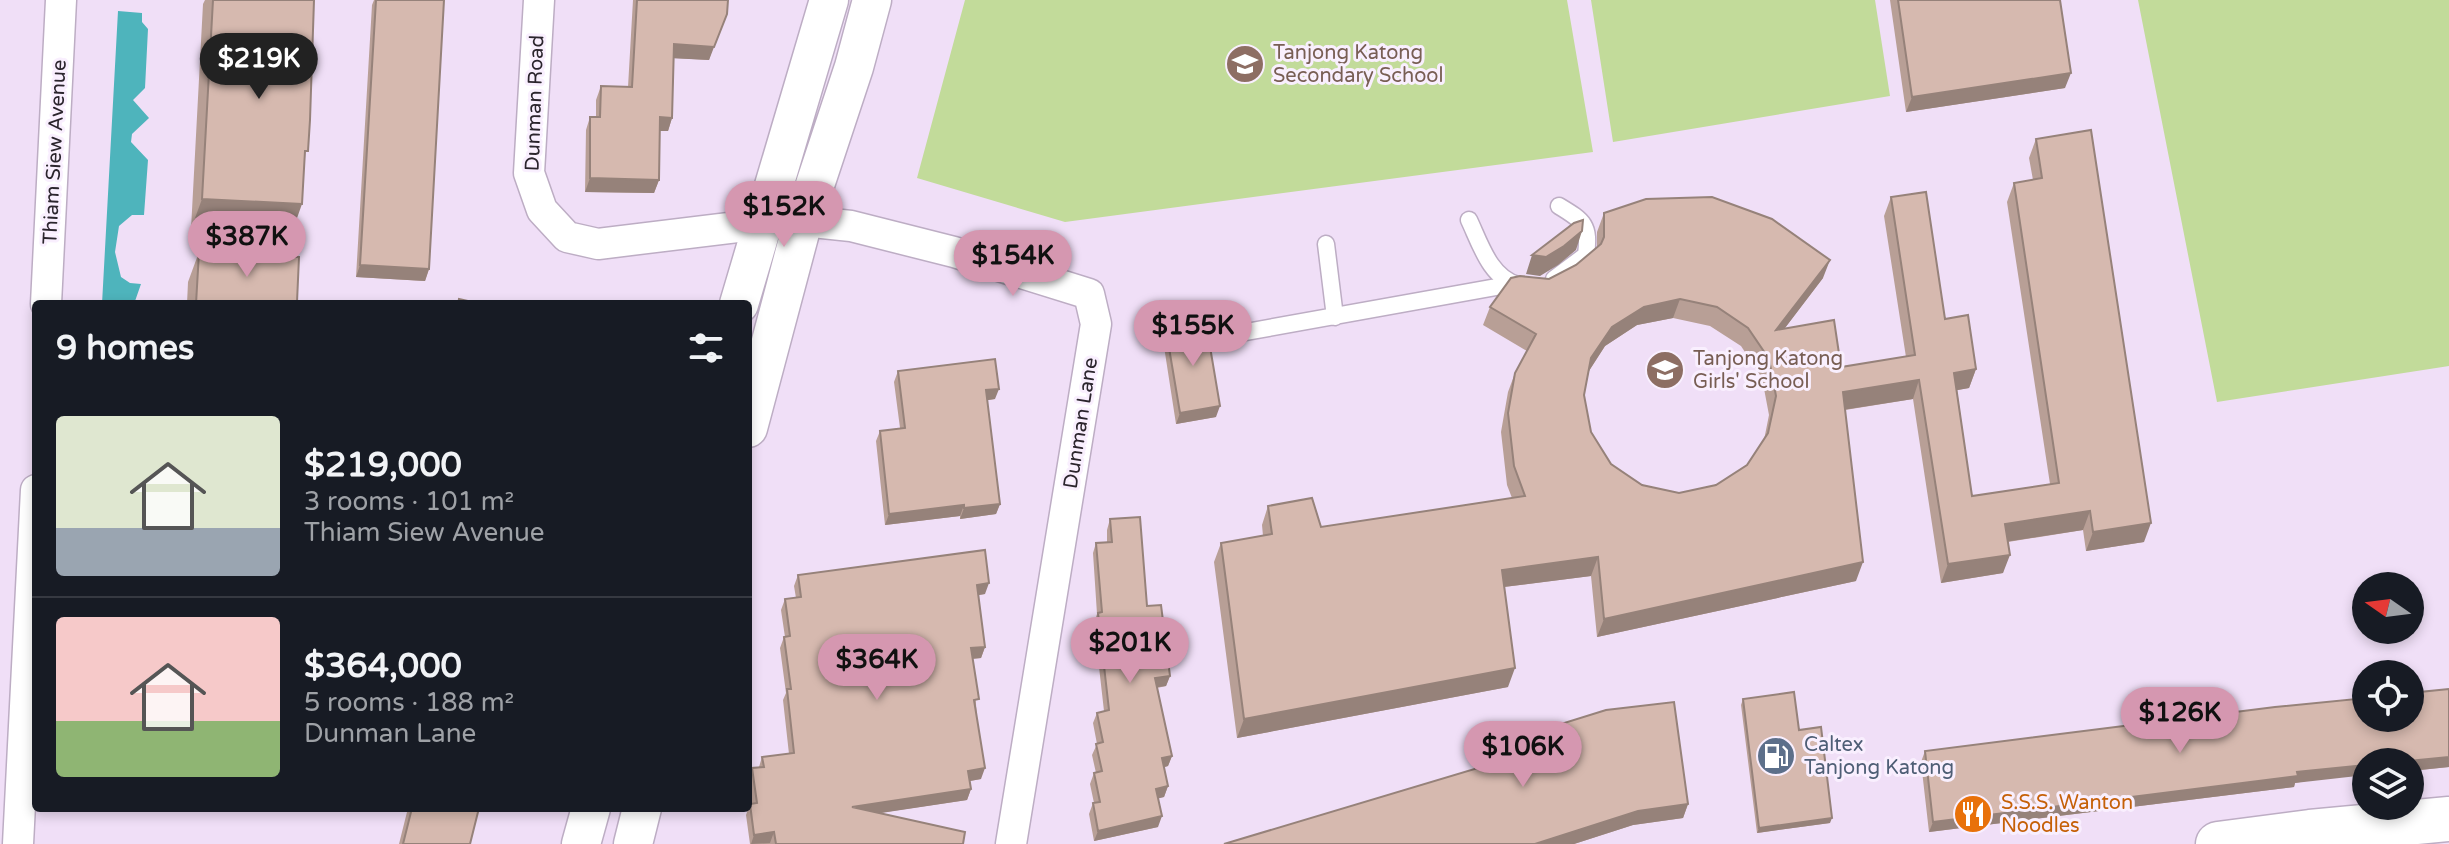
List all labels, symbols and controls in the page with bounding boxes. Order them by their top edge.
pin: $219K [203,33,315,101]
street label: Dunman Road [521,34,549,172]
place label: Tanjong Katong Secondary School [1273,41,1443,88]
text: $219K [218,43,300,74]
school or university icon: Tanjong Katong Secondary School [1224,43,1266,85]
street label: Thiam Siew Avenue [38,59,72,245]
pin: $152K [728,181,840,249]
text: $152K [743,191,825,222]
pin: $387K [191,211,303,279]
text: $387K [206,221,288,252]
pin: $154K [957,230,1069,298]
text: $154K [972,240,1054,271]
pin: $155K [1137,300,1249,368]
text: $155K [1152,310,1234,341]
icon: filters [684,326,728,370]
text: 9 homes [56,328,194,369]
place label: Tanjong Katong Girls' School [1693,347,1843,394]
school or university icon: Tanjong Katong Girls' School [1644,349,1686,391]
street label: Dunman Lane [1059,356,1103,490]
text: $219,000 [304,445,462,486]
icon: home [120,448,216,544]
text: 3 rooms · 101 m² [304,486,514,517]
text: Thiam Siew Avenue [304,517,544,548]
north arrow [2352,572,2424,644]
map controls [2352,572,2424,820]
pin: $201K [1074,617,1186,685]
text: $201K [1089,627,1171,658]
pin: $364K [821,634,933,702]
text: $364K [836,644,918,675]
text: $364,000 [304,646,462,687]
icon: home [120,649,216,745]
button: locate [2352,660,2424,732]
text: 5 rooms · 188 m² [304,687,514,718]
pin: $126K [2124,687,2236,755]
text: $126K [2139,697,2221,728]
text: Dunman Lane [304,718,476,749]
pin: $106K [1467,721,1579,789]
text: $106K [1482,731,1564,762]
place label: Caltex Tanjong Katong [1804,733,1954,780]
fuel station icon: Caltex Tanjong Katong [1755,735,1797,777]
button: layers [2352,748,2424,820]
place label: S.S.S. Wanton Noodles [2001,791,2133,838]
restaurant icon: S.S.S. Wanton Noodles [1952,793,1994,835]

